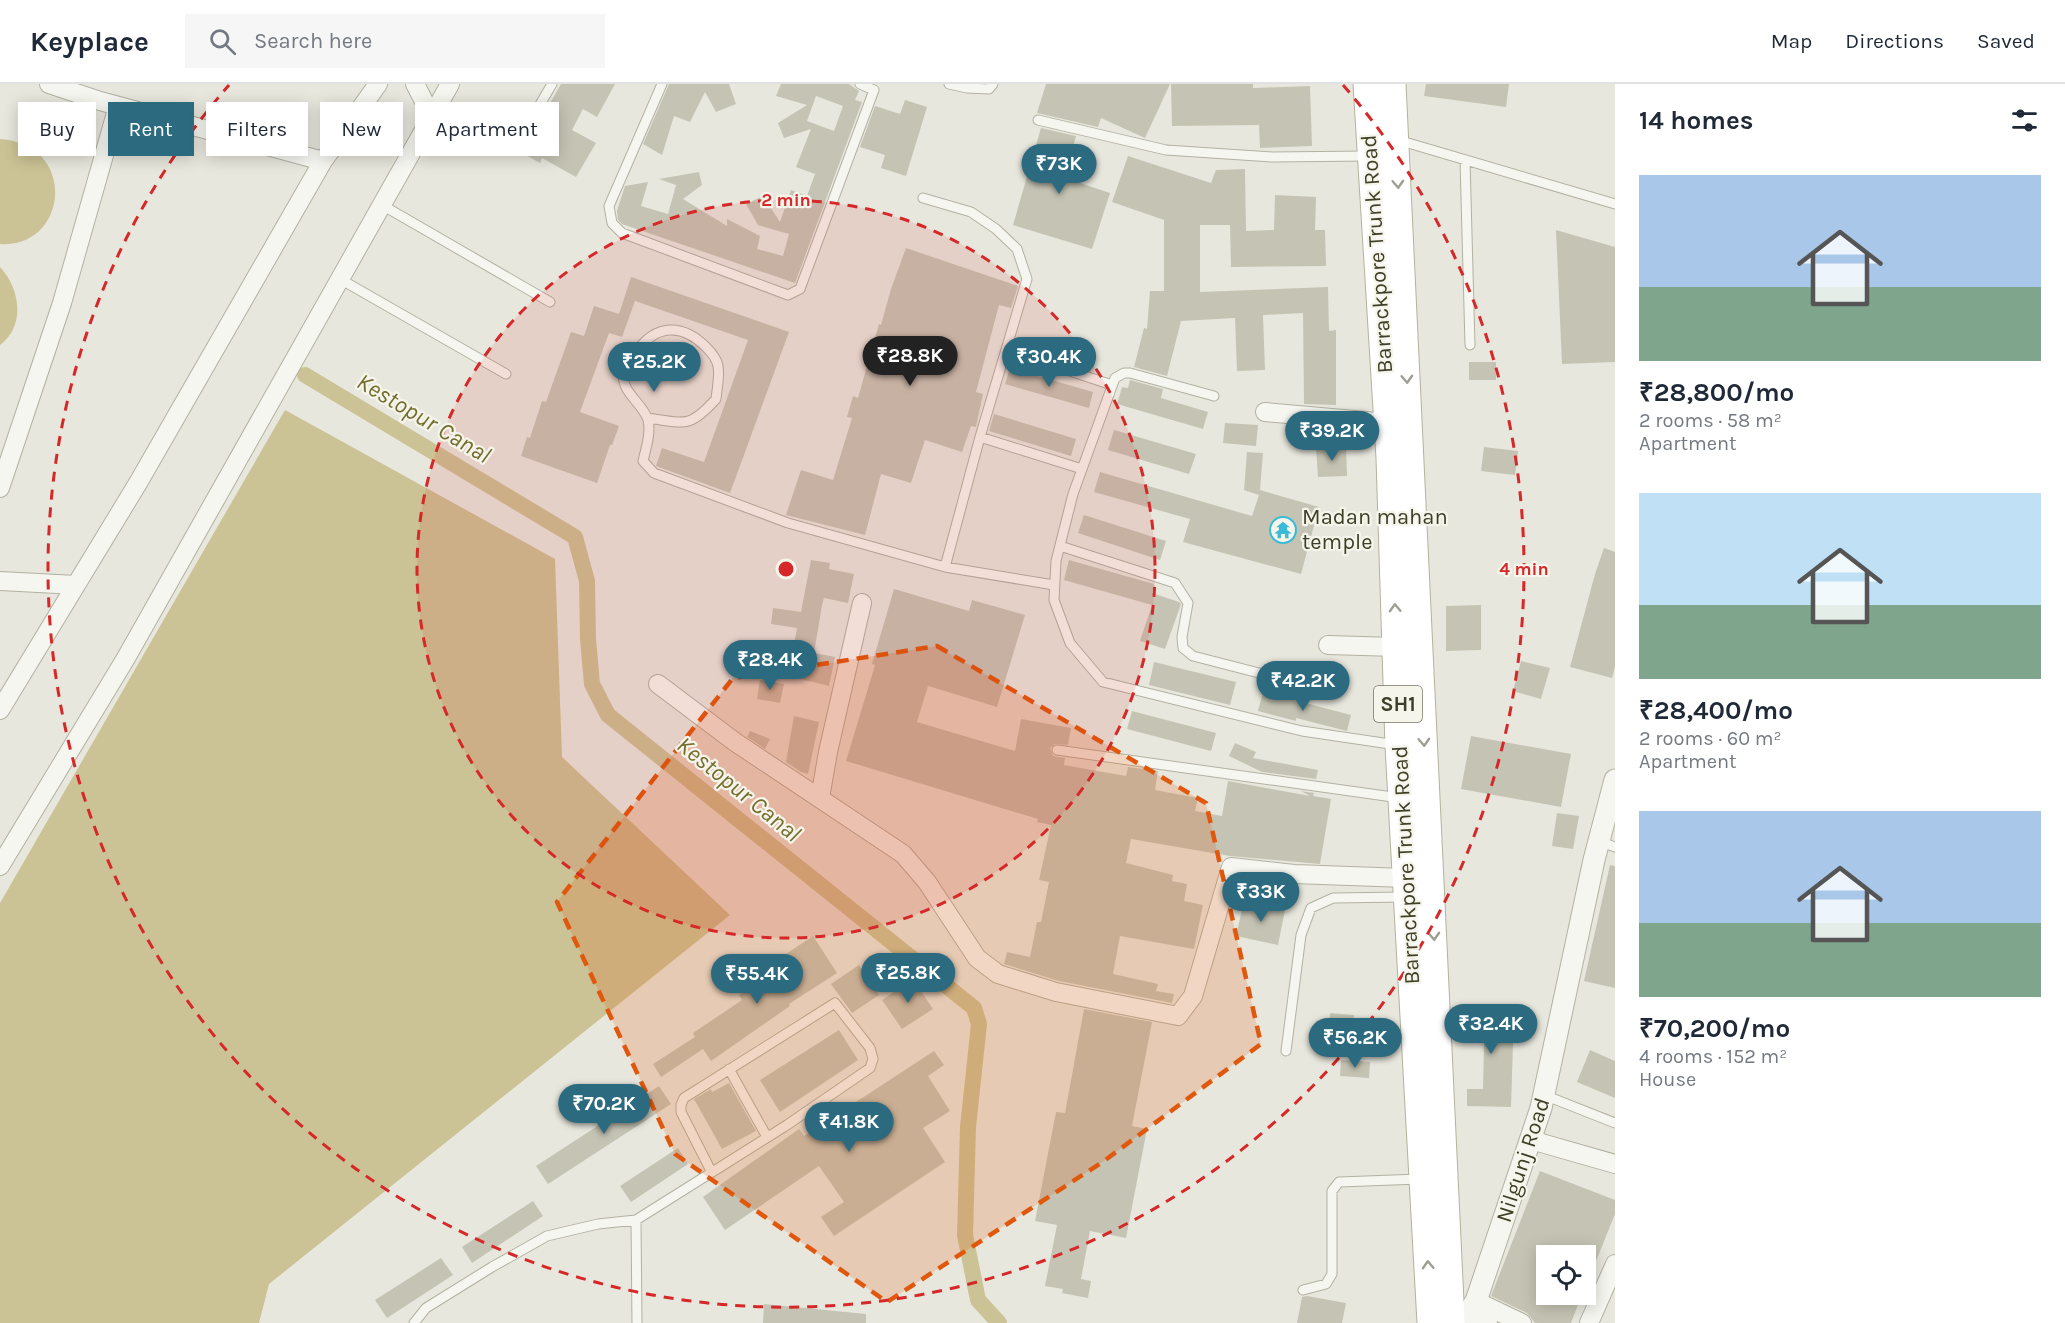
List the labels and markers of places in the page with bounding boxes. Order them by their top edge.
pin: ₹73K [1023,144,1095,195]
pin: ₹28.8K [861,336,959,387]
pin: ₹30.4K [1000,337,1098,388]
pin: ₹25.2K [605,342,703,393]
pin: ₹39.2K [1283,411,1381,462]
place label: Madan mahan temple [1302,504,1448,555]
temple icon: Madan mahan temple [1268,515,1298,545]
centre of rings [776,559,796,579]
pin: ₹28.4K [721,640,819,691]
pin: ₹42.2K [1254,661,1352,712]
pin: ₹33K [1225,872,1297,923]
pin: ₹25.8K [859,953,957,1004]
pin: ₹55.4K [708,954,806,1005]
pin: ₹32.4K [1442,1004,1540,1055]
pin: ₹56.2K [1306,1018,1404,1069]
pin: ₹70.2K [555,1084,653,1135]
pin: ₹41.8K [800,1102,898,1153]

